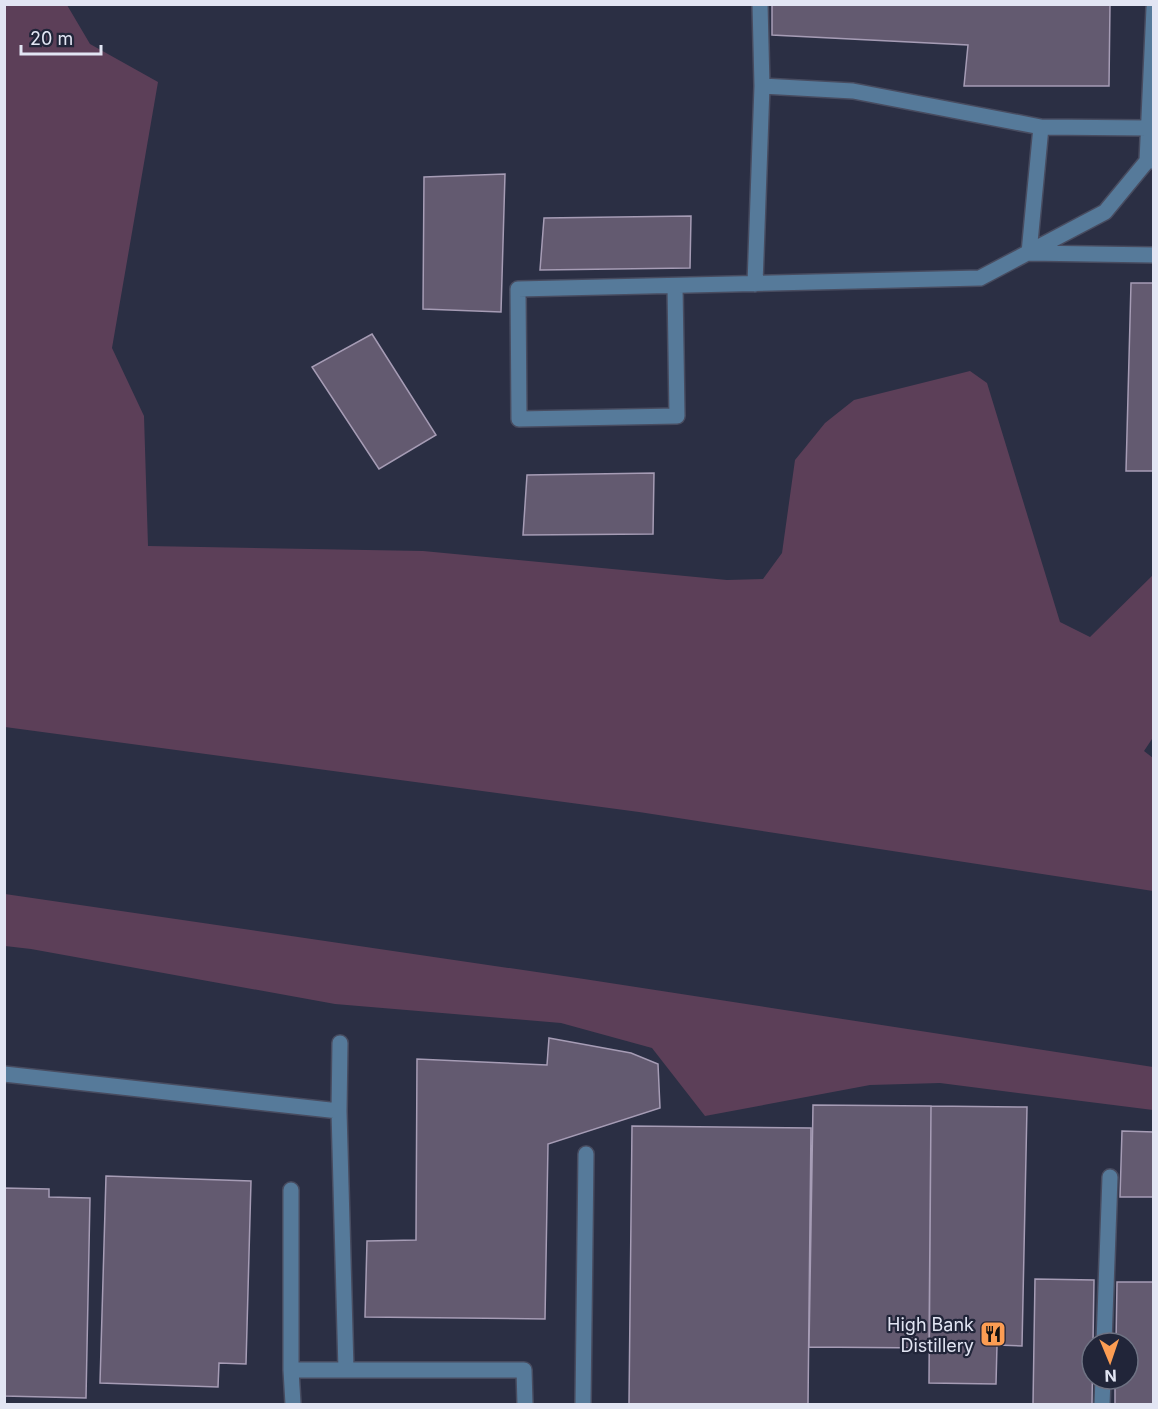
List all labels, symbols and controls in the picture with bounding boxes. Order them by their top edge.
scale bar [21,18,100,56]
text: 20 m [30,28,73,49]
place label: High Bank Distillery [887,1314,974,1356]
restaurant icon: High Bank Distillery [978,1319,1008,1349]
north arrow [1080,1331,1140,1391]
text: N [1104,1366,1117,1386]

